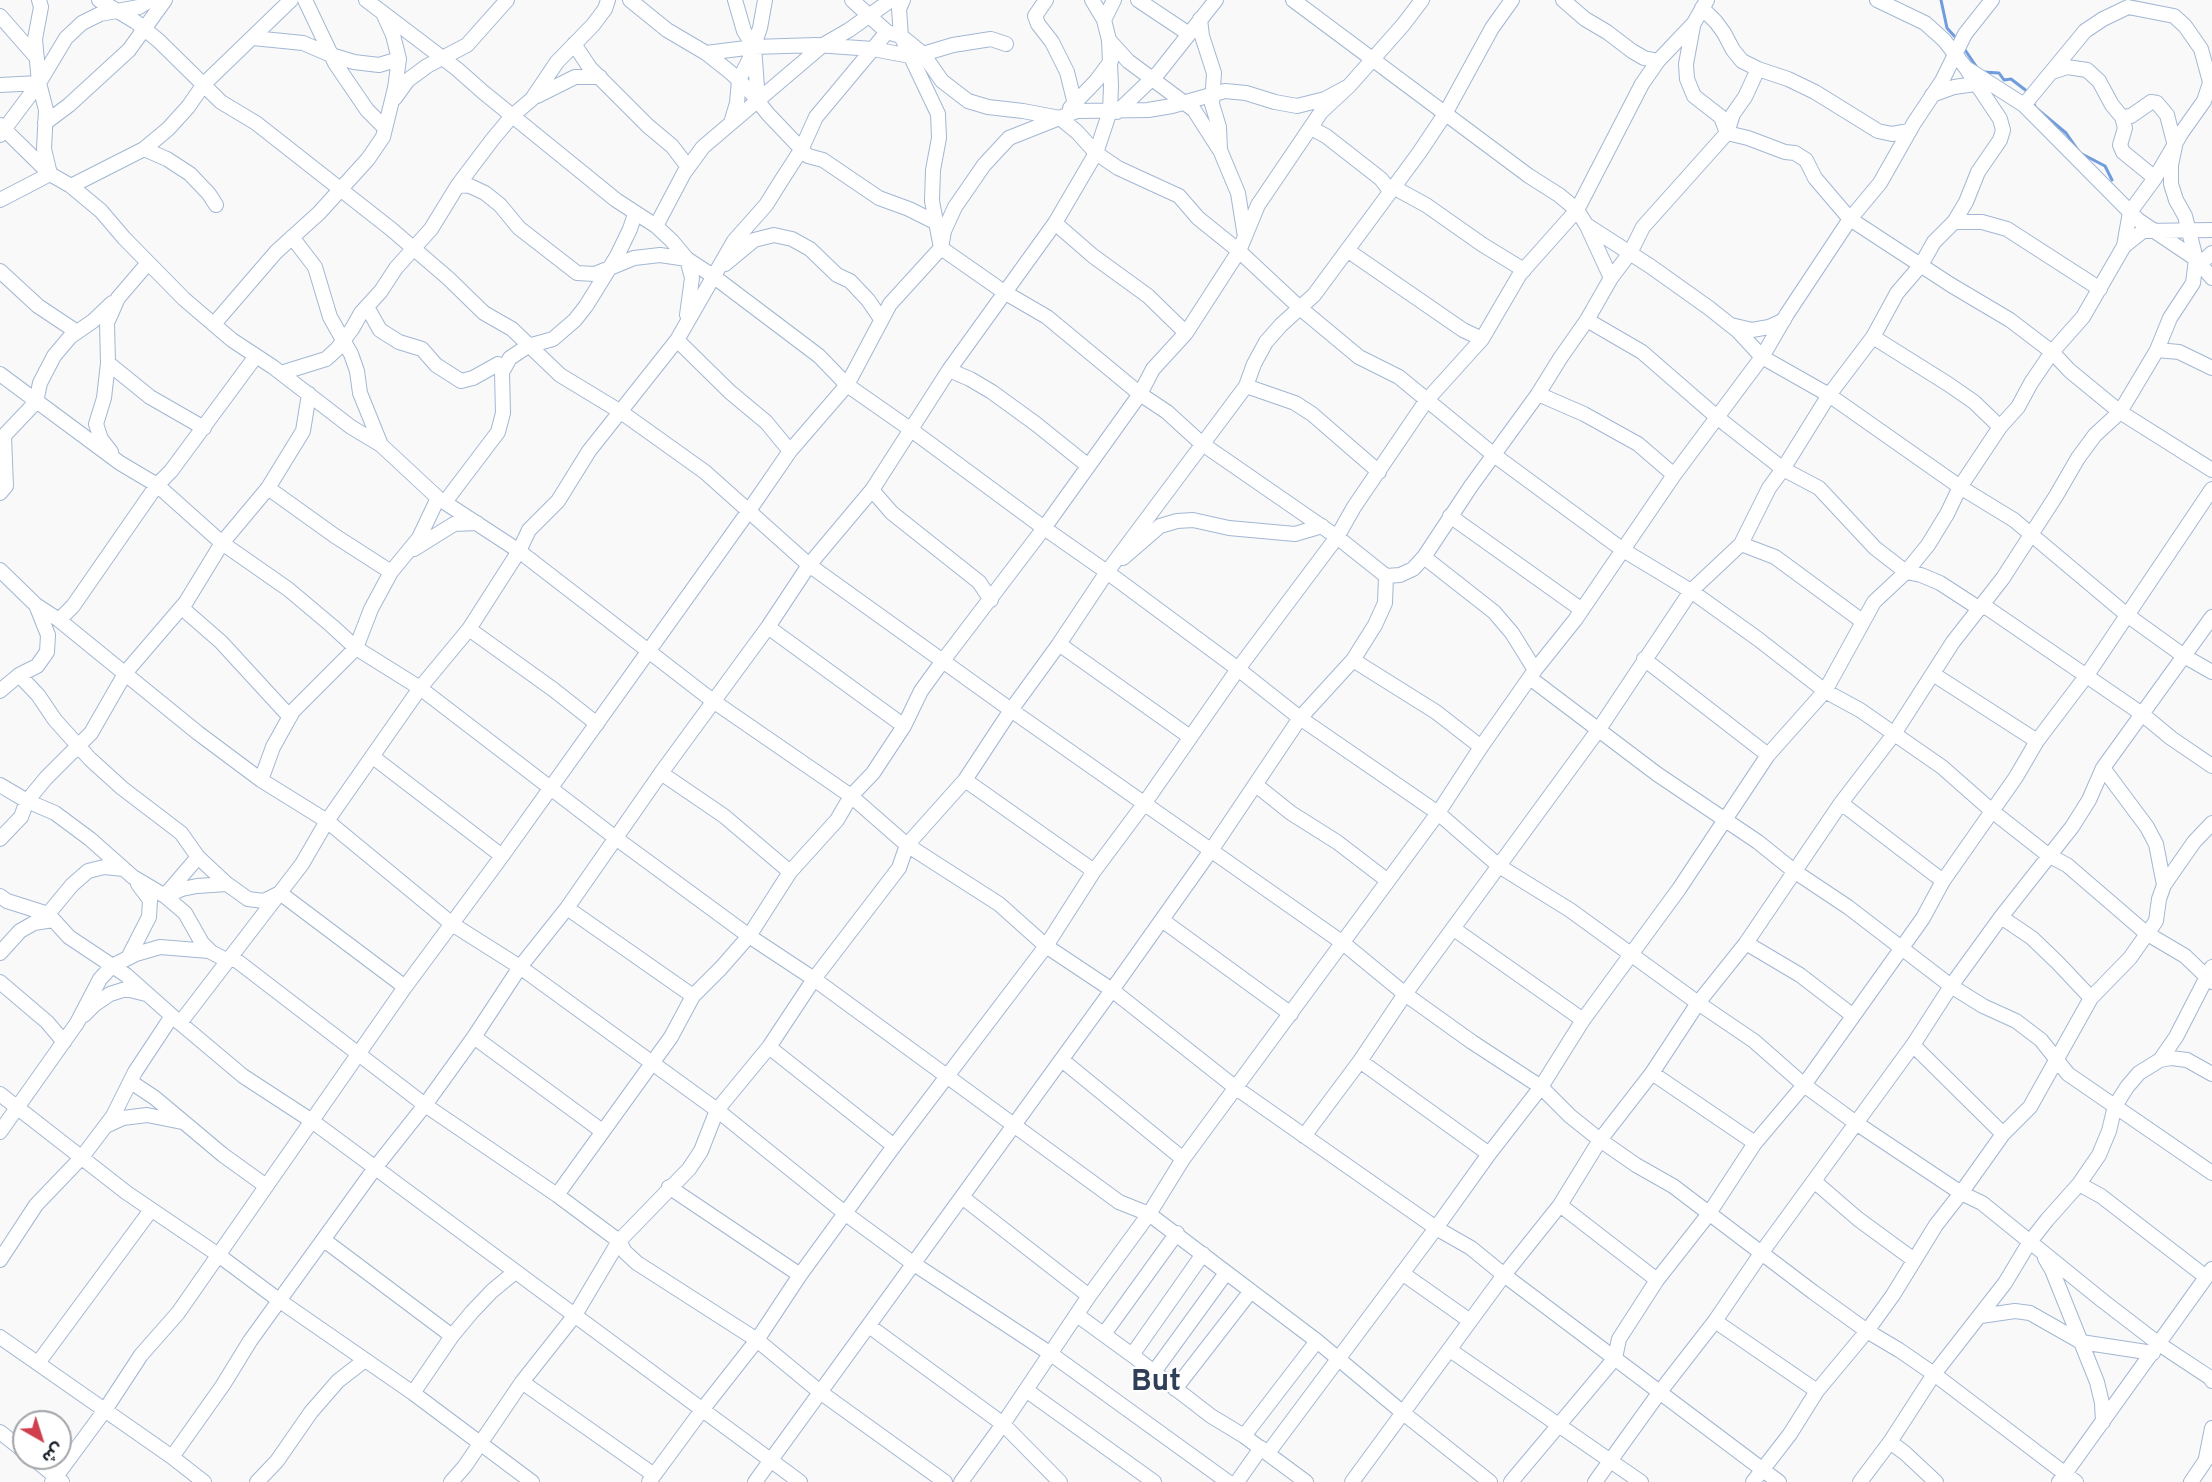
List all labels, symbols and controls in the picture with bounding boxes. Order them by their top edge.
district label: But [1131,1366,1181,1402]
north arrow [12,1410,72,1470]
text: ش [37,1438,67,1467]

